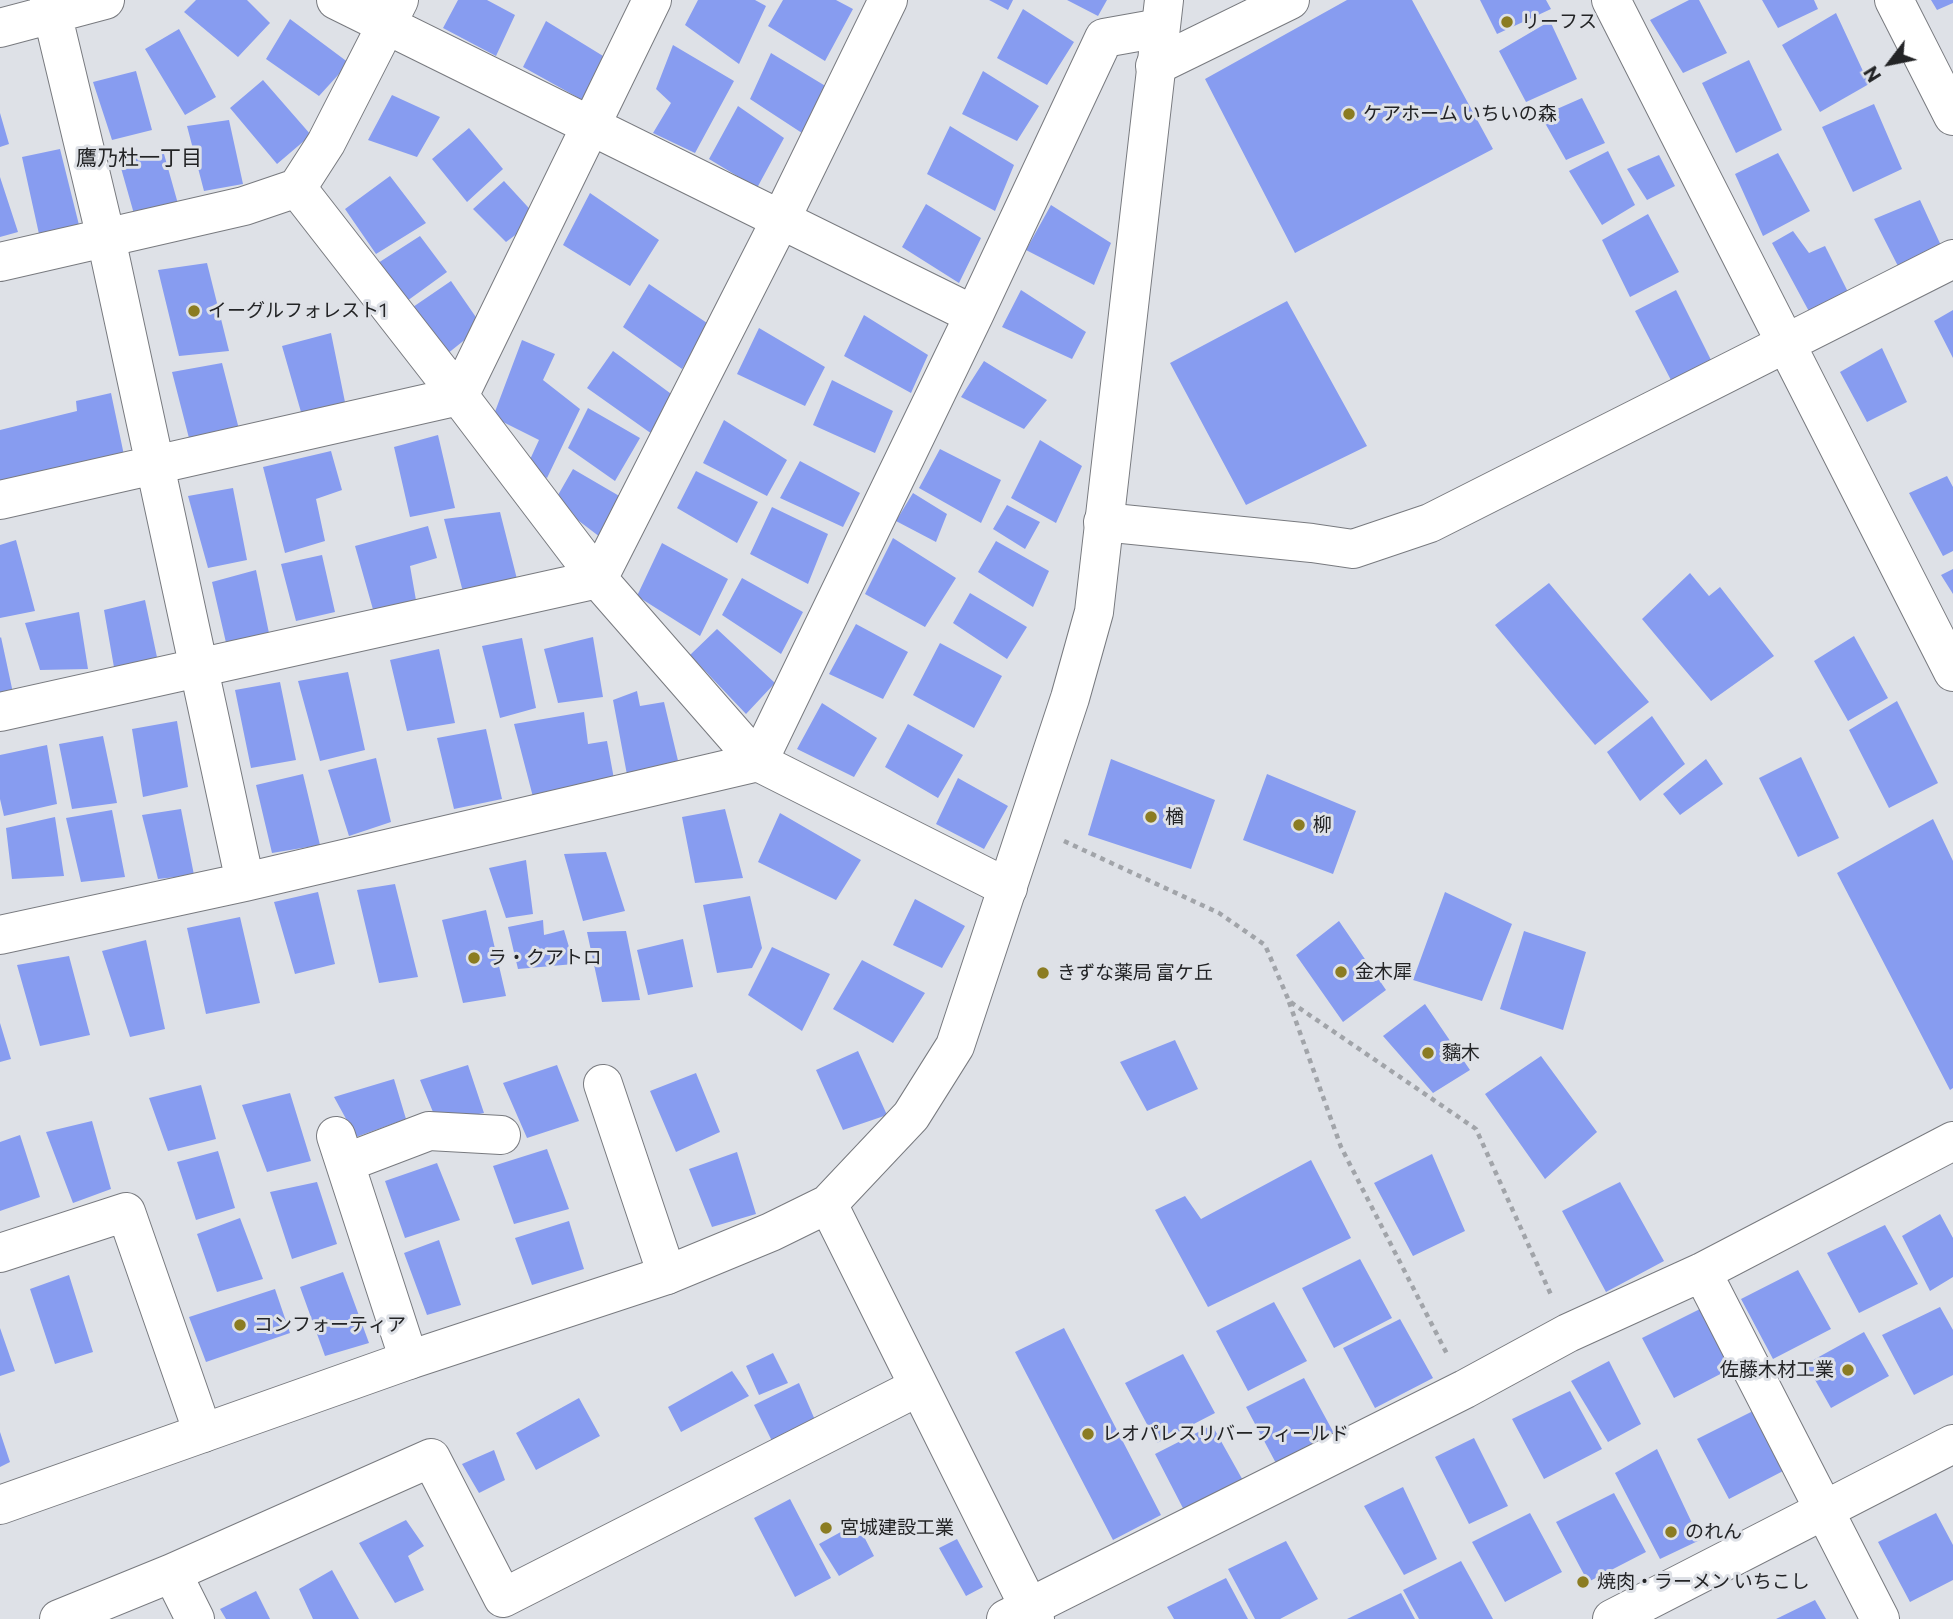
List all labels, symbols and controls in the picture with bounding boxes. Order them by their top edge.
place label: リーフス [1521,11,1597,33]
marker: リーフス [1499,14,1515,30]
north arrow [1855,28,1925,98]
text: N [1858,62,1885,87]
place label: ケアホーム いちいの森 [1363,103,1557,125]
marker: ケアホーム いちいの森 [1341,106,1357,122]
district label: 鷹乃杜一丁目 [76,145,202,171]
place label: イーグルフォレスト1 [208,300,387,322]
marker: イーグルフォレスト1 [186,303,202,319]
place label: 楢 [1165,806,1184,828]
marker: 楢 [1143,809,1159,825]
place label: 柳 [1313,814,1332,836]
marker: 柳 [1291,817,1307,833]
place label: ラ・クアトロ [488,947,602,969]
marker: ラ・クアトロ [466,950,482,966]
place label: 金木犀 [1355,961,1412,983]
place label: きずな薬局 富ケ丘 [1057,962,1213,984]
marker: 金木犀 [1333,964,1349,980]
marker: きずな薬局 富ケ丘 [1035,965,1051,981]
place label: 黐木 [1442,1042,1480,1064]
marker: 黐木 [1420,1045,1436,1061]
place label: コンフォーティア [254,1314,406,1336]
marker: コンフォーティア [232,1317,248,1333]
place label: 佐藤木材工業 [1720,1359,1834,1381]
marker: 佐藤木材工業 [1840,1362,1856,1378]
place label: レオパレスリバーフィールド [1102,1423,1349,1445]
marker: レオパレスリバーフィールド [1080,1426,1096,1442]
place label: 宮城建設工業 [840,1517,954,1539]
marker: 宮城建設工業 [818,1520,834,1536]
place label: のれん [1685,1521,1742,1543]
marker: のれん [1663,1524,1679,1540]
place label: 焼肉・ラーメン いちこし [1597,1571,1810,1593]
marker: 焼肉・ラーメン いちこし [1575,1574,1591,1590]

